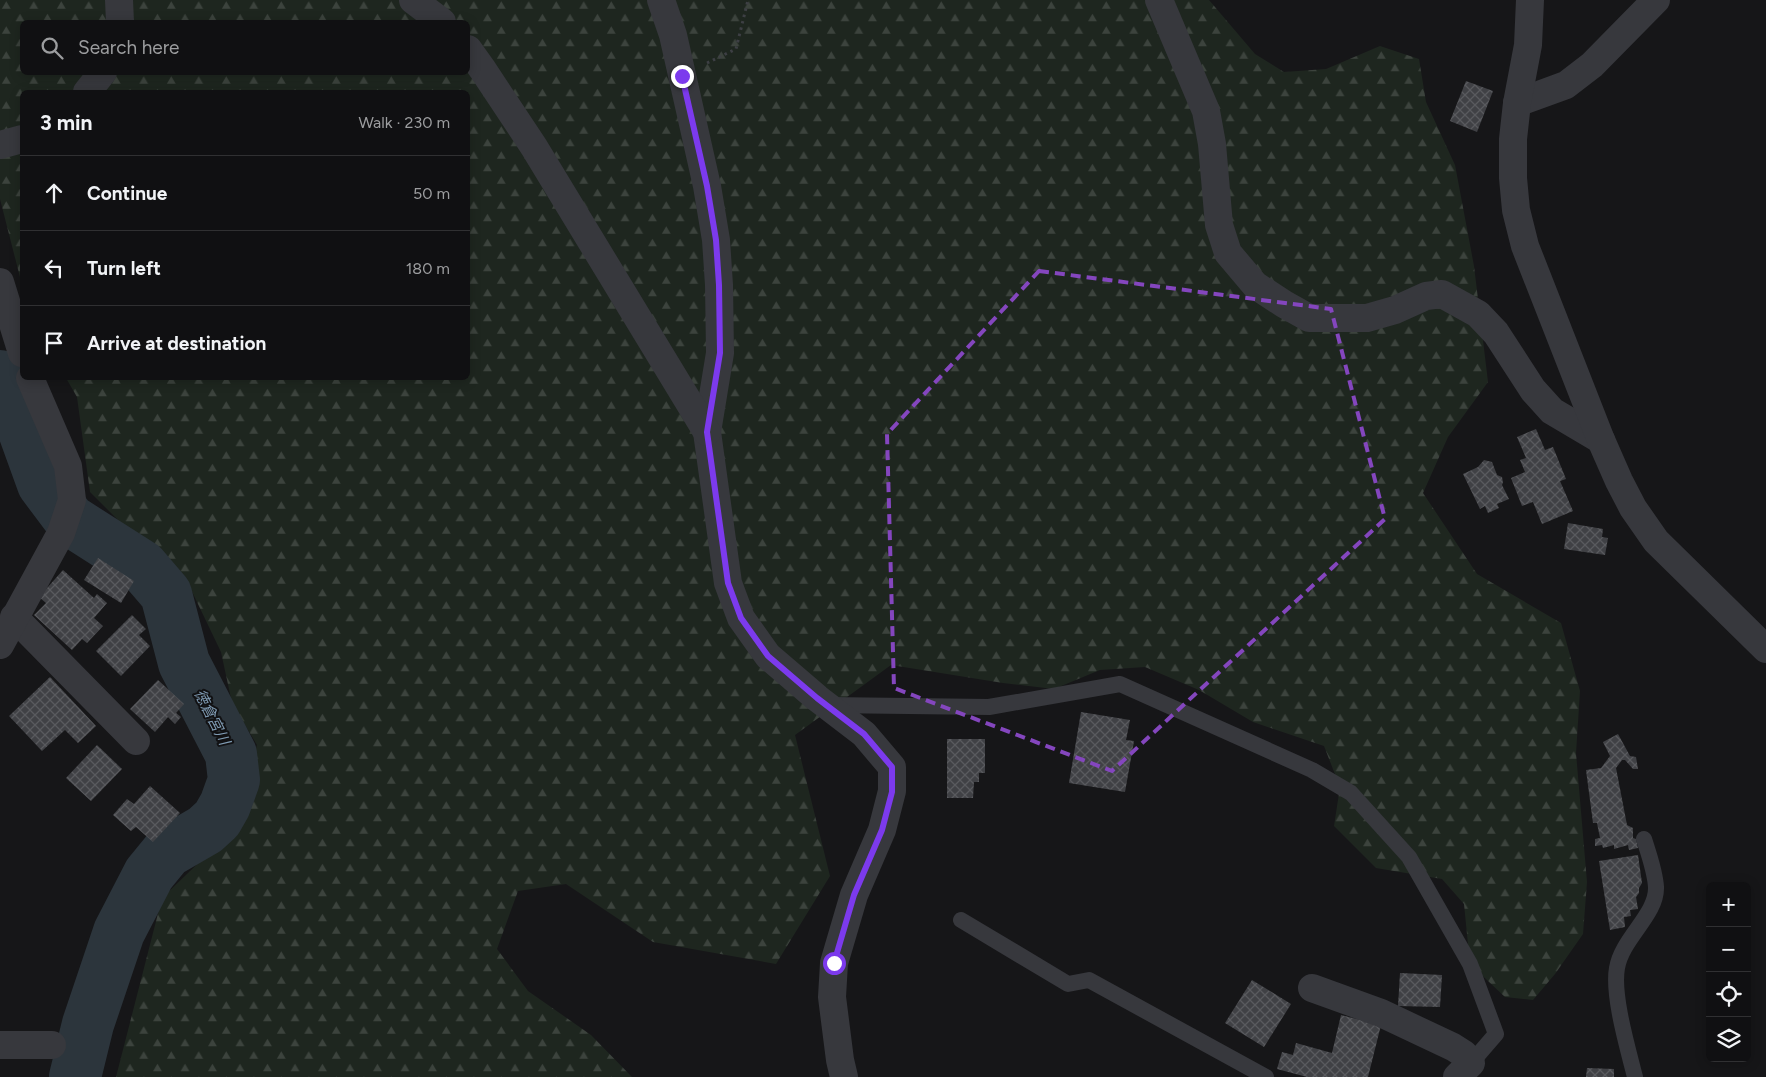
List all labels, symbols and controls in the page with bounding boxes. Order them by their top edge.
search box [20,20,470,75]
icon: search [38,34,66,62]
text: Search here [78,36,180,59]
route end [671,65,694,88]
text: 3 min [40,110,92,135]
text: Walk · 230 m [358,113,450,132]
icon: ahead [40,179,68,207]
text: Continue [87,182,167,205]
text: 50 m [413,184,450,203]
icon: left [40,254,68,282]
text: Turn left [87,257,161,280]
text: 180 m [406,259,450,278]
icon: arrive [40,329,68,357]
text: Arrive at destination [87,332,266,355]
water label: 徳倉宮川 [190,686,235,750]
map controls [1706,882,1751,1062]
button: + [1706,882,1751,927]
button: − [1706,927,1751,972]
route start [823,952,846,975]
button: locate [1706,972,1751,1017]
button: layers [1706,1017,1751,1062]

